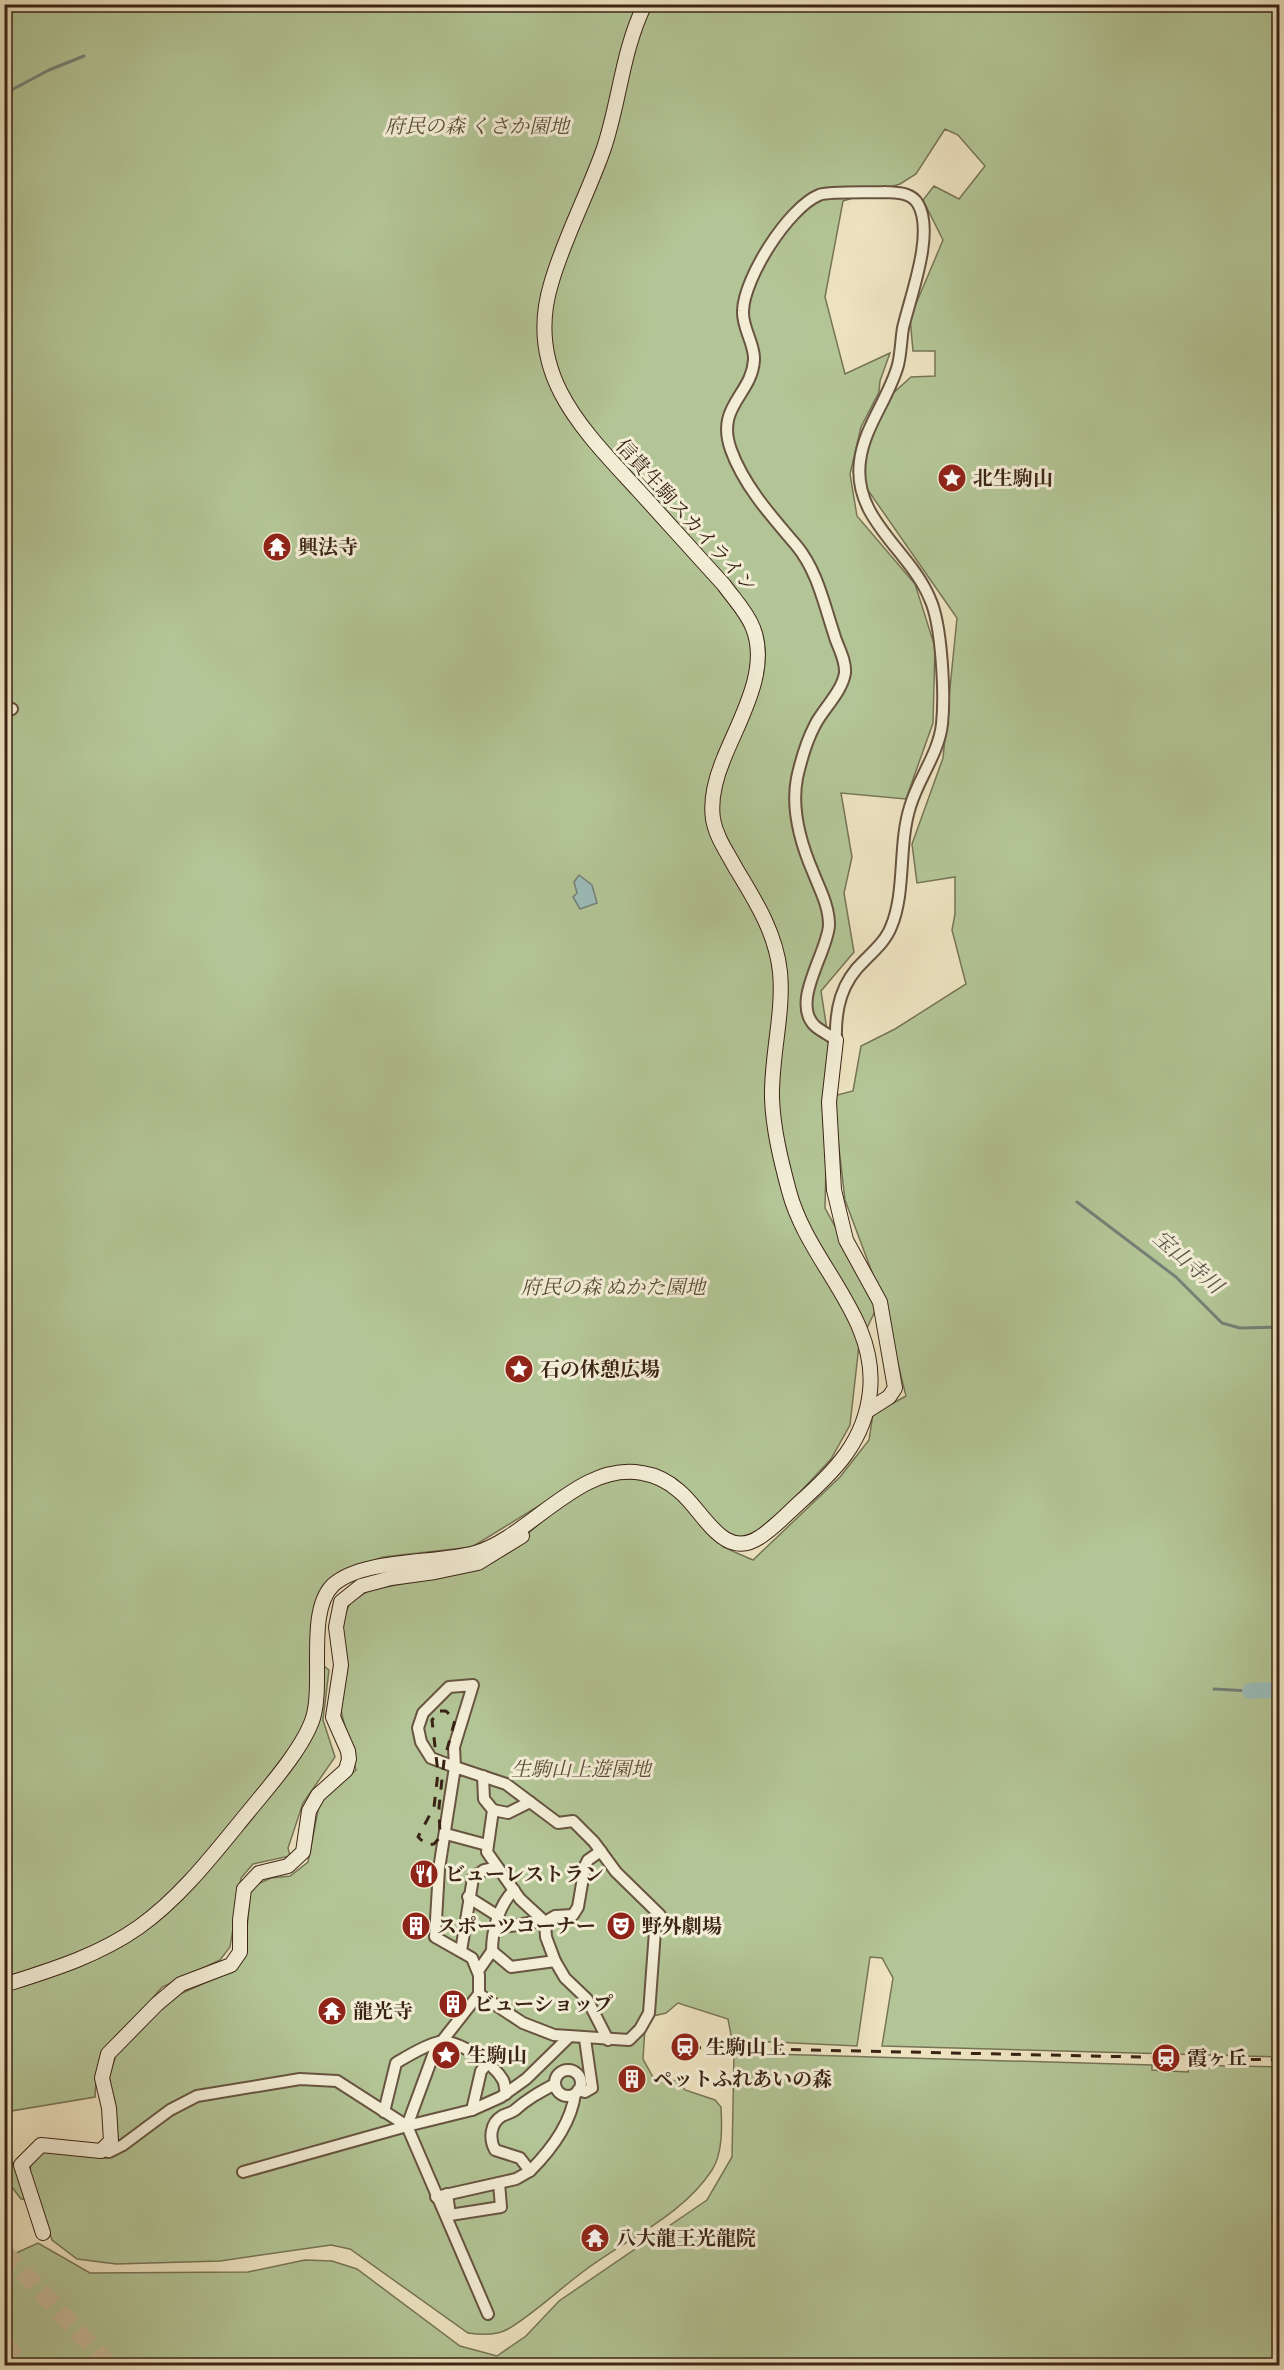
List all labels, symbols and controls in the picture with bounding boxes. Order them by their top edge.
park label: 府民の森 くさか園地 [385,115,571,138]
street label: 信貴生駒スカイライン [611,434,761,598]
place icon: 北生駒山 [936,462,968,494]
place label: 北生駒山 [973,467,1053,490]
temple icon: 興法寺 [261,531,293,563]
place label: 興法寺 [298,536,358,559]
water label: 宝山寺川 [1148,1225,1229,1300]
park label: 府民の森 ぬかた園地 [521,1276,707,1299]
place icon: 石の休憩広場 [503,1353,535,1385]
place label: 石の休憩広場 [540,1358,660,1381]
park label: 生駒山上遊園地 [511,1758,653,1781]
restaurant icon: ビューレストラン [408,1858,440,1890]
place label: ビューレストラン [445,1863,604,1886]
building icon: スポーツコーナー [400,1910,432,1942]
theatre icon: 野外劇場 [605,1910,637,1942]
place label: スポーツコーナー [437,1915,596,1938]
place label: 野外劇場 [642,1915,722,1938]
building icon: ビューショップ [437,1988,469,2020]
place label: ビューショップ [474,1993,613,2016]
temple icon: 龍光寺 [316,1995,348,2027]
place label: 龍光寺 [353,2000,413,2023]
station icon: 生駒山上 [669,2031,701,2063]
place label: 生駒山上 [706,2036,786,2059]
place icon: 生駒山 [430,2039,462,2071]
station icon: 霞ヶ丘 [1150,2042,1182,2074]
place label: 生駒山 [467,2044,527,2067]
place label: 霞ヶ丘 [1187,2047,1247,2070]
building icon: ペットふれあいの森 [616,2063,648,2095]
place label: ペットふれあいの森 [653,2068,832,2091]
temple icon: 八大龍王光龍院 [579,2222,611,2254]
place label: 八大龍王光龍院 [616,2227,756,2250]

